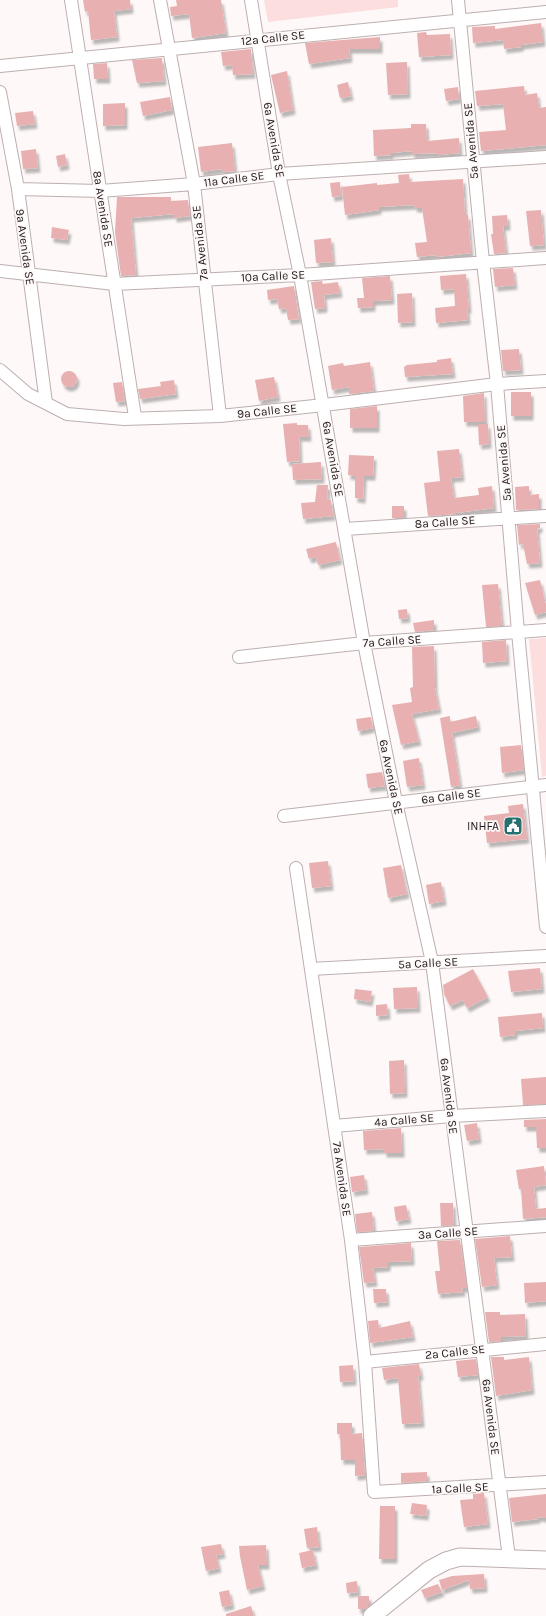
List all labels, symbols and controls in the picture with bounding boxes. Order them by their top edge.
street label: 12a Calle SE [240,28,306,48]
street label: 6a Avenida SE [260,101,288,179]
street label: 5a Avenida SE [461,102,481,180]
street label: 11a Calle SE [203,168,265,190]
street label: 8a Avenida SE [90,170,116,248]
street label: 7a Avenida SE [189,205,211,281]
street label: 9a Avenida SE [13,208,37,286]
street label: 10a Calle SE [241,267,305,285]
street label: 9a Calle SE [236,401,298,421]
street label: 6a Avenida SE [319,420,347,498]
street label: 5a Avenida SE [494,424,514,502]
street label: 8a Calle SE [414,513,476,531]
street label: 7a Calle SE [362,632,422,650]
street label: 6a Avenida SE [376,738,406,816]
street label: 6a Calle SE [420,785,482,807]
public building icon: INHFA [502,815,524,837]
place label: INHFA [467,819,499,833]
street label: 5a Calle SE [398,954,458,972]
street label: 6a Avenida SE [437,1057,461,1135]
street label: 4a Calle SE [374,1110,434,1130]
street label: 7a Avenida SE [330,1141,354,1217]
street label: 3a Calle SE [417,1224,479,1242]
street label: 2a Calle SE [424,1342,486,1362]
street label: 6a Avenida SE [479,1378,503,1456]
street label: 1a Calle SE [431,1480,489,1496]

